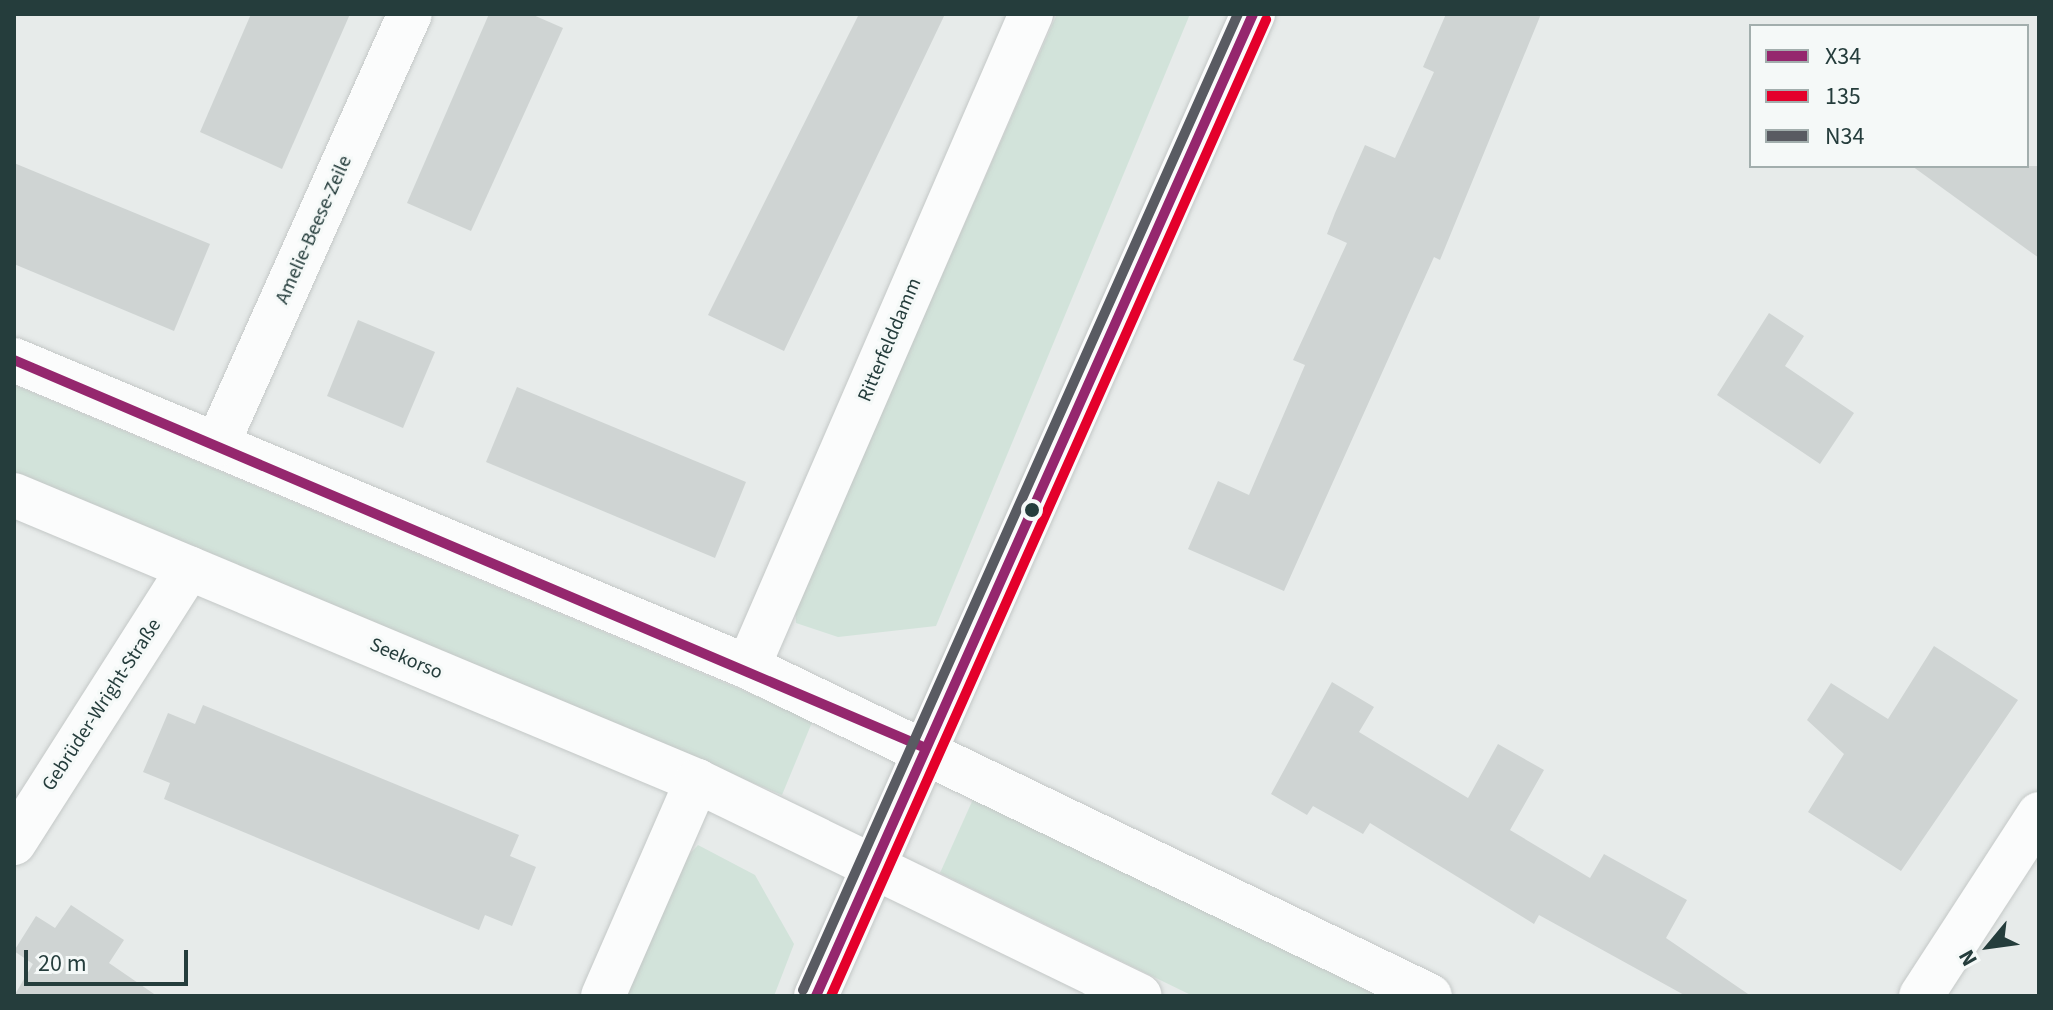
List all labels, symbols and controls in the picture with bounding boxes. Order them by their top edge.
legend [1749,24,2029,168]
text: X34 [1825,39,1861,74]
text: 135 [1825,79,1861,114]
text: N34 [1825,119,1864,154]
street label: Amelie-Beese-Zeile [271,152,357,308]
street label: Ritterfelddamm [853,275,927,405]
unlabelled marker [1024,502,1040,518]
street label: Gebrüder-Wright-Straße [37,614,167,796]
street label: Seekorso [366,633,446,685]
north arrow [1949,906,2029,986]
scale bar [28,934,192,984]
text: N [1950,943,1986,972]
text: 20 m [38,946,87,981]

